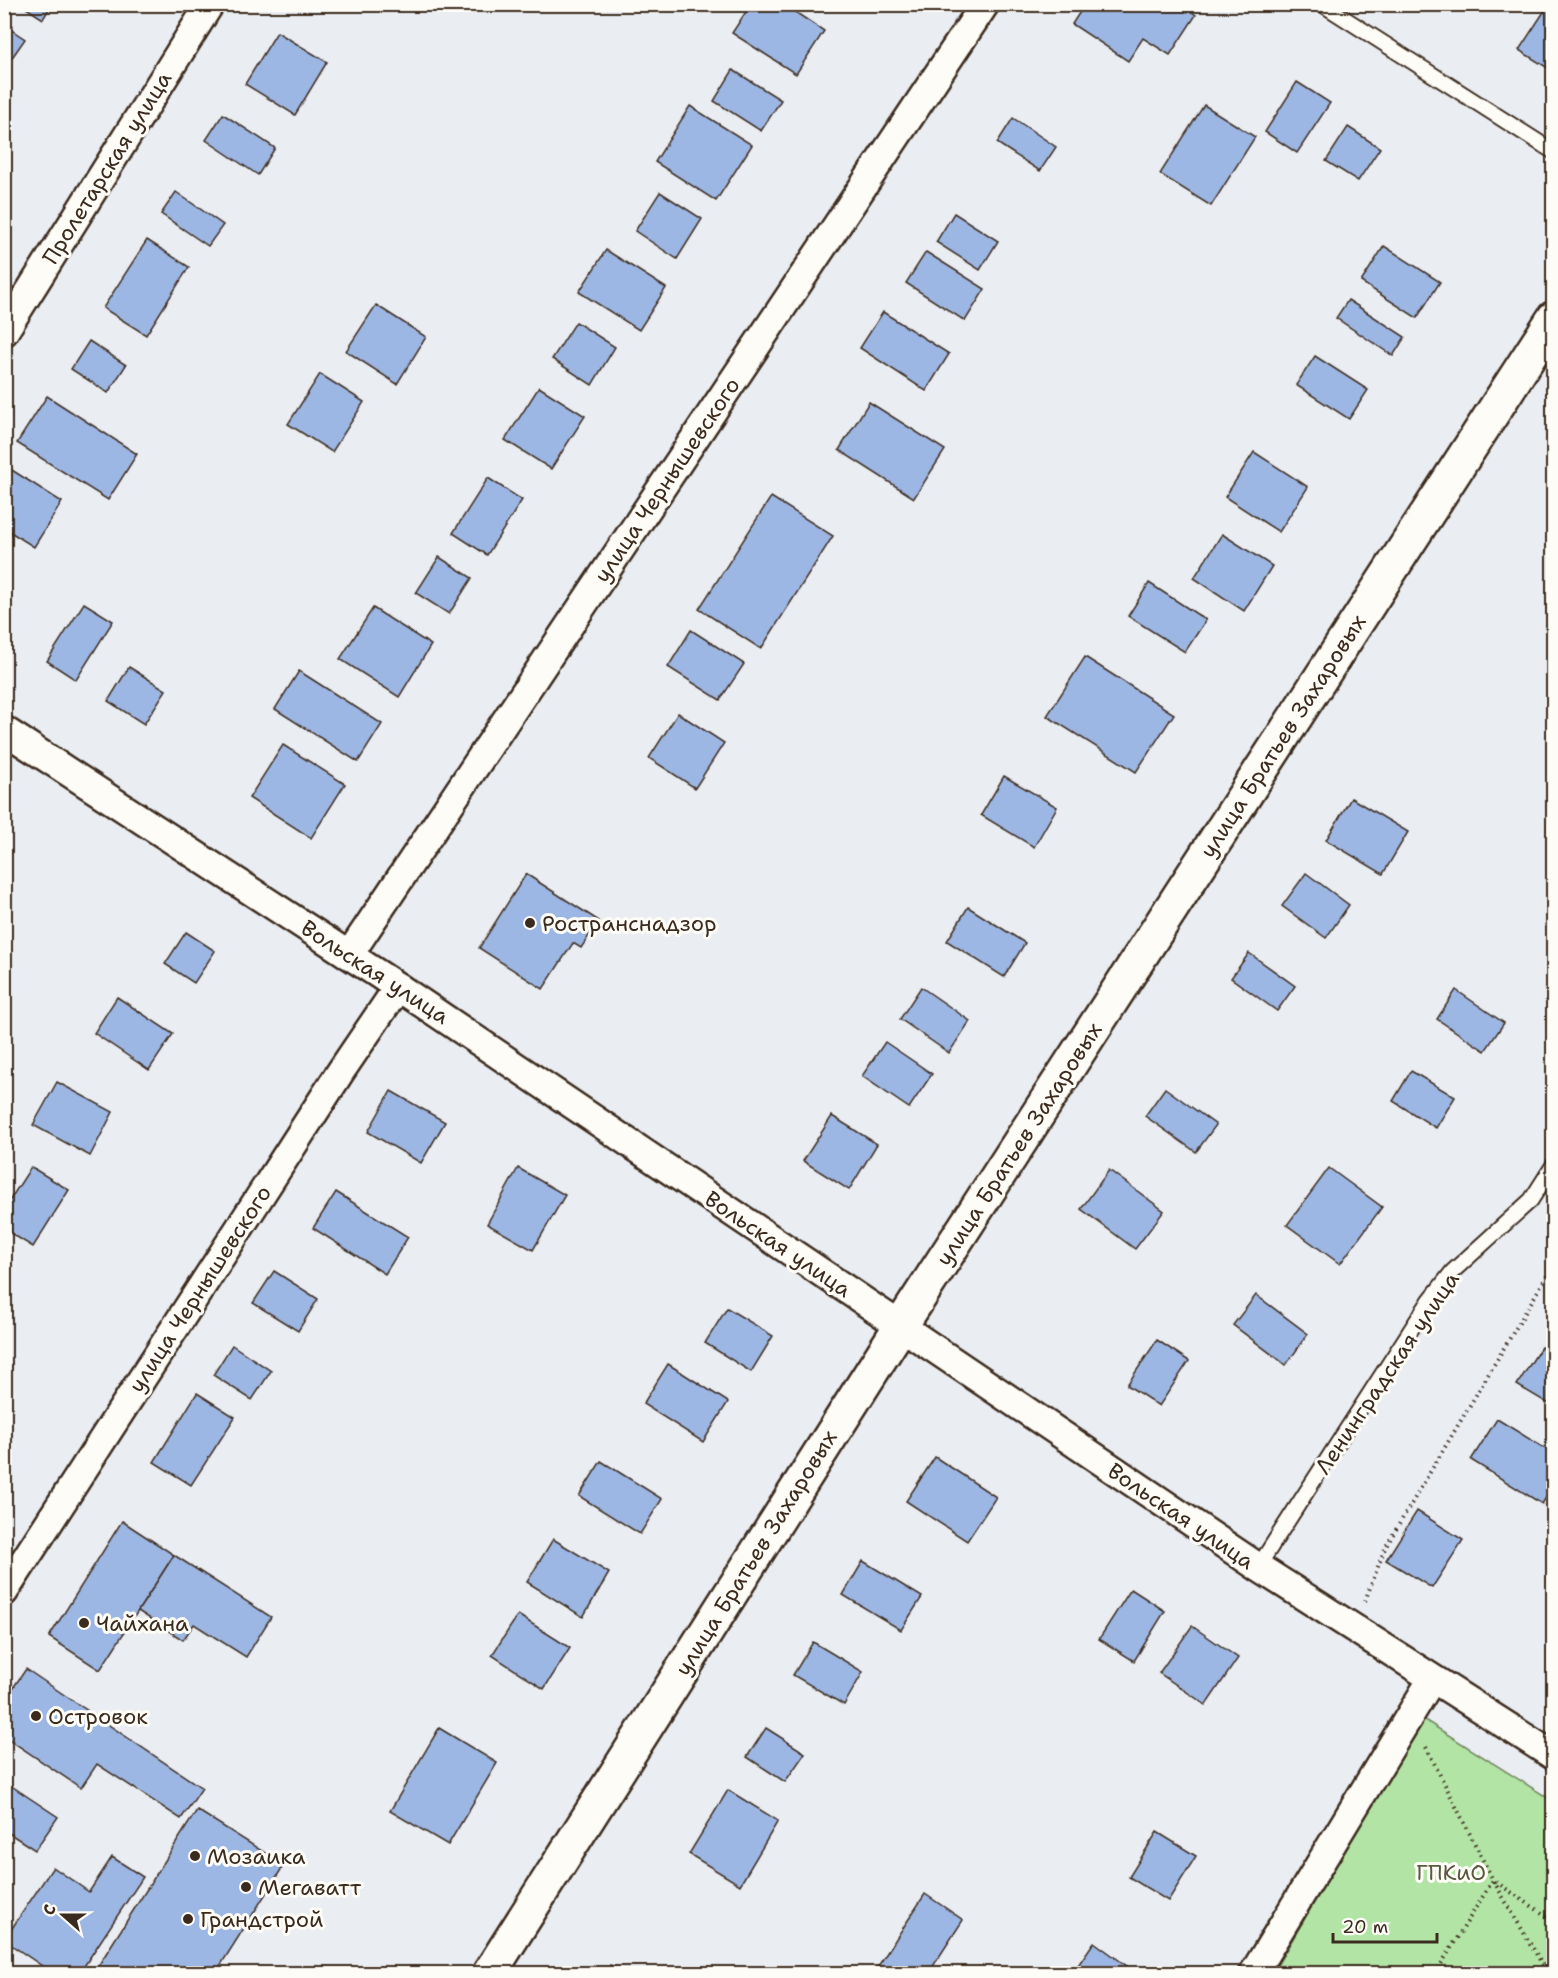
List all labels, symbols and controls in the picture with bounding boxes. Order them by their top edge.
street label: Пролетарская улица [36,66,178,270]
street label: улица Чернышевского [588,372,746,588]
street label: улица Братьев Захаровых [1193,609,1373,863]
place label: Ространснадзор [542,909,717,938]
street label: Вольская улица [295,913,455,1031]
marker: Ространснадзор [523,916,537,930]
street label: улица Братьев Захаровых [929,1017,1109,1271]
street label: улица Чернышевского [122,1180,278,1398]
street label: Вольская улица [699,1184,857,1304]
street label: Ленинградская улица [1308,1266,1466,1480]
street label: улица Братьев Захаровых [668,1425,844,1681]
street label: Вольская улица [1102,1456,1260,1576]
place label: Чайхана [96,1609,189,1638]
marker: Чайхана [77,1616,91,1630]
place label: Островок [48,1702,148,1731]
marker: Островок [29,1709,43,1723]
place label: Мозаика [207,1842,306,1871]
marker: Мозаика [188,1849,202,1863]
park label: ГПКиО [1416,1858,1486,1887]
place label: Мегаватт [258,1873,362,1902]
marker: Мегаватт [239,1880,253,1894]
north arrow [33,1885,93,1945]
text: С [38,1901,61,1918]
place label: Грандстрой [200,1905,323,1934]
scale bar [1333,1906,1436,1944]
marker: Грандстрой [181,1912,195,1926]
text: 20 m [1342,1915,1388,1939]

